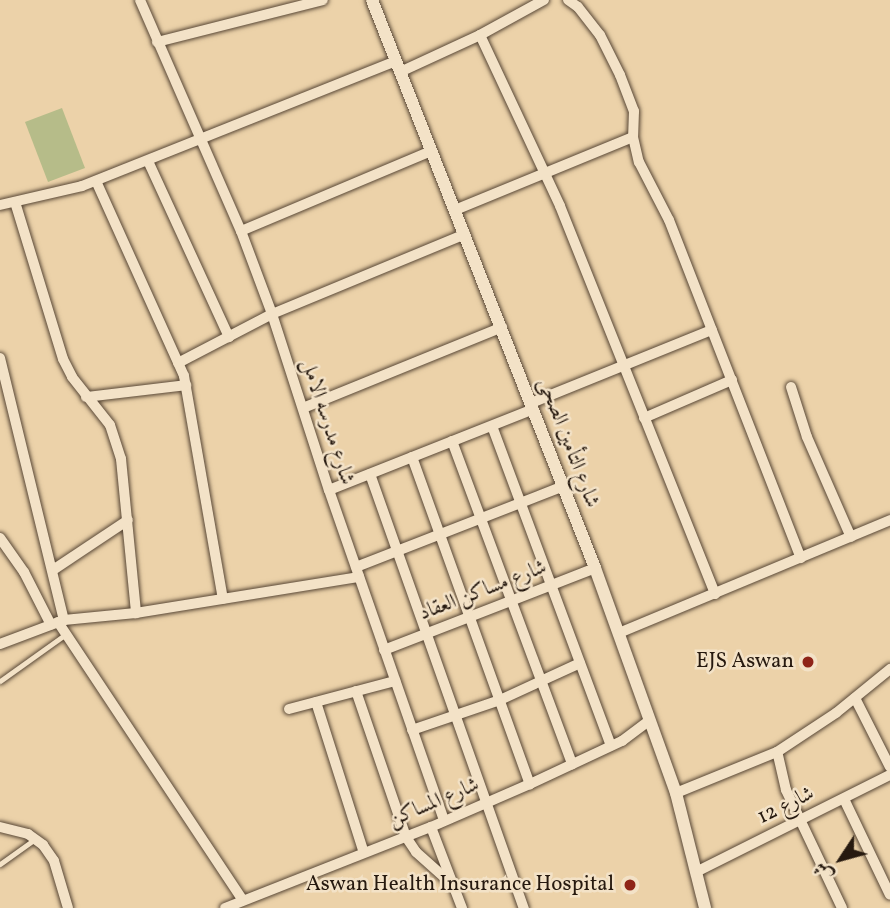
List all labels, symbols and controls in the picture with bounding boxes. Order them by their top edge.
street label: شارع مدرسه الامل [295,356,359,488]
street label: شارع التأمين الصحى [532,375,604,511]
street label: شارع مساكن العقاد [416,555,550,627]
place label: EJS Aswan [696,649,794,675]
marker: EJS Aswan [800,654,816,670]
street label: شارع المساكن [385,773,483,833]
street label: شارع 12 [753,782,819,830]
north arrow [806,824,876,894]
text: ش [808,856,840,887]
place label: Aswan Health Insurance Hospital [306,872,614,898]
marker: Aswan Health Insurance Hospital [620,875,640,895]

